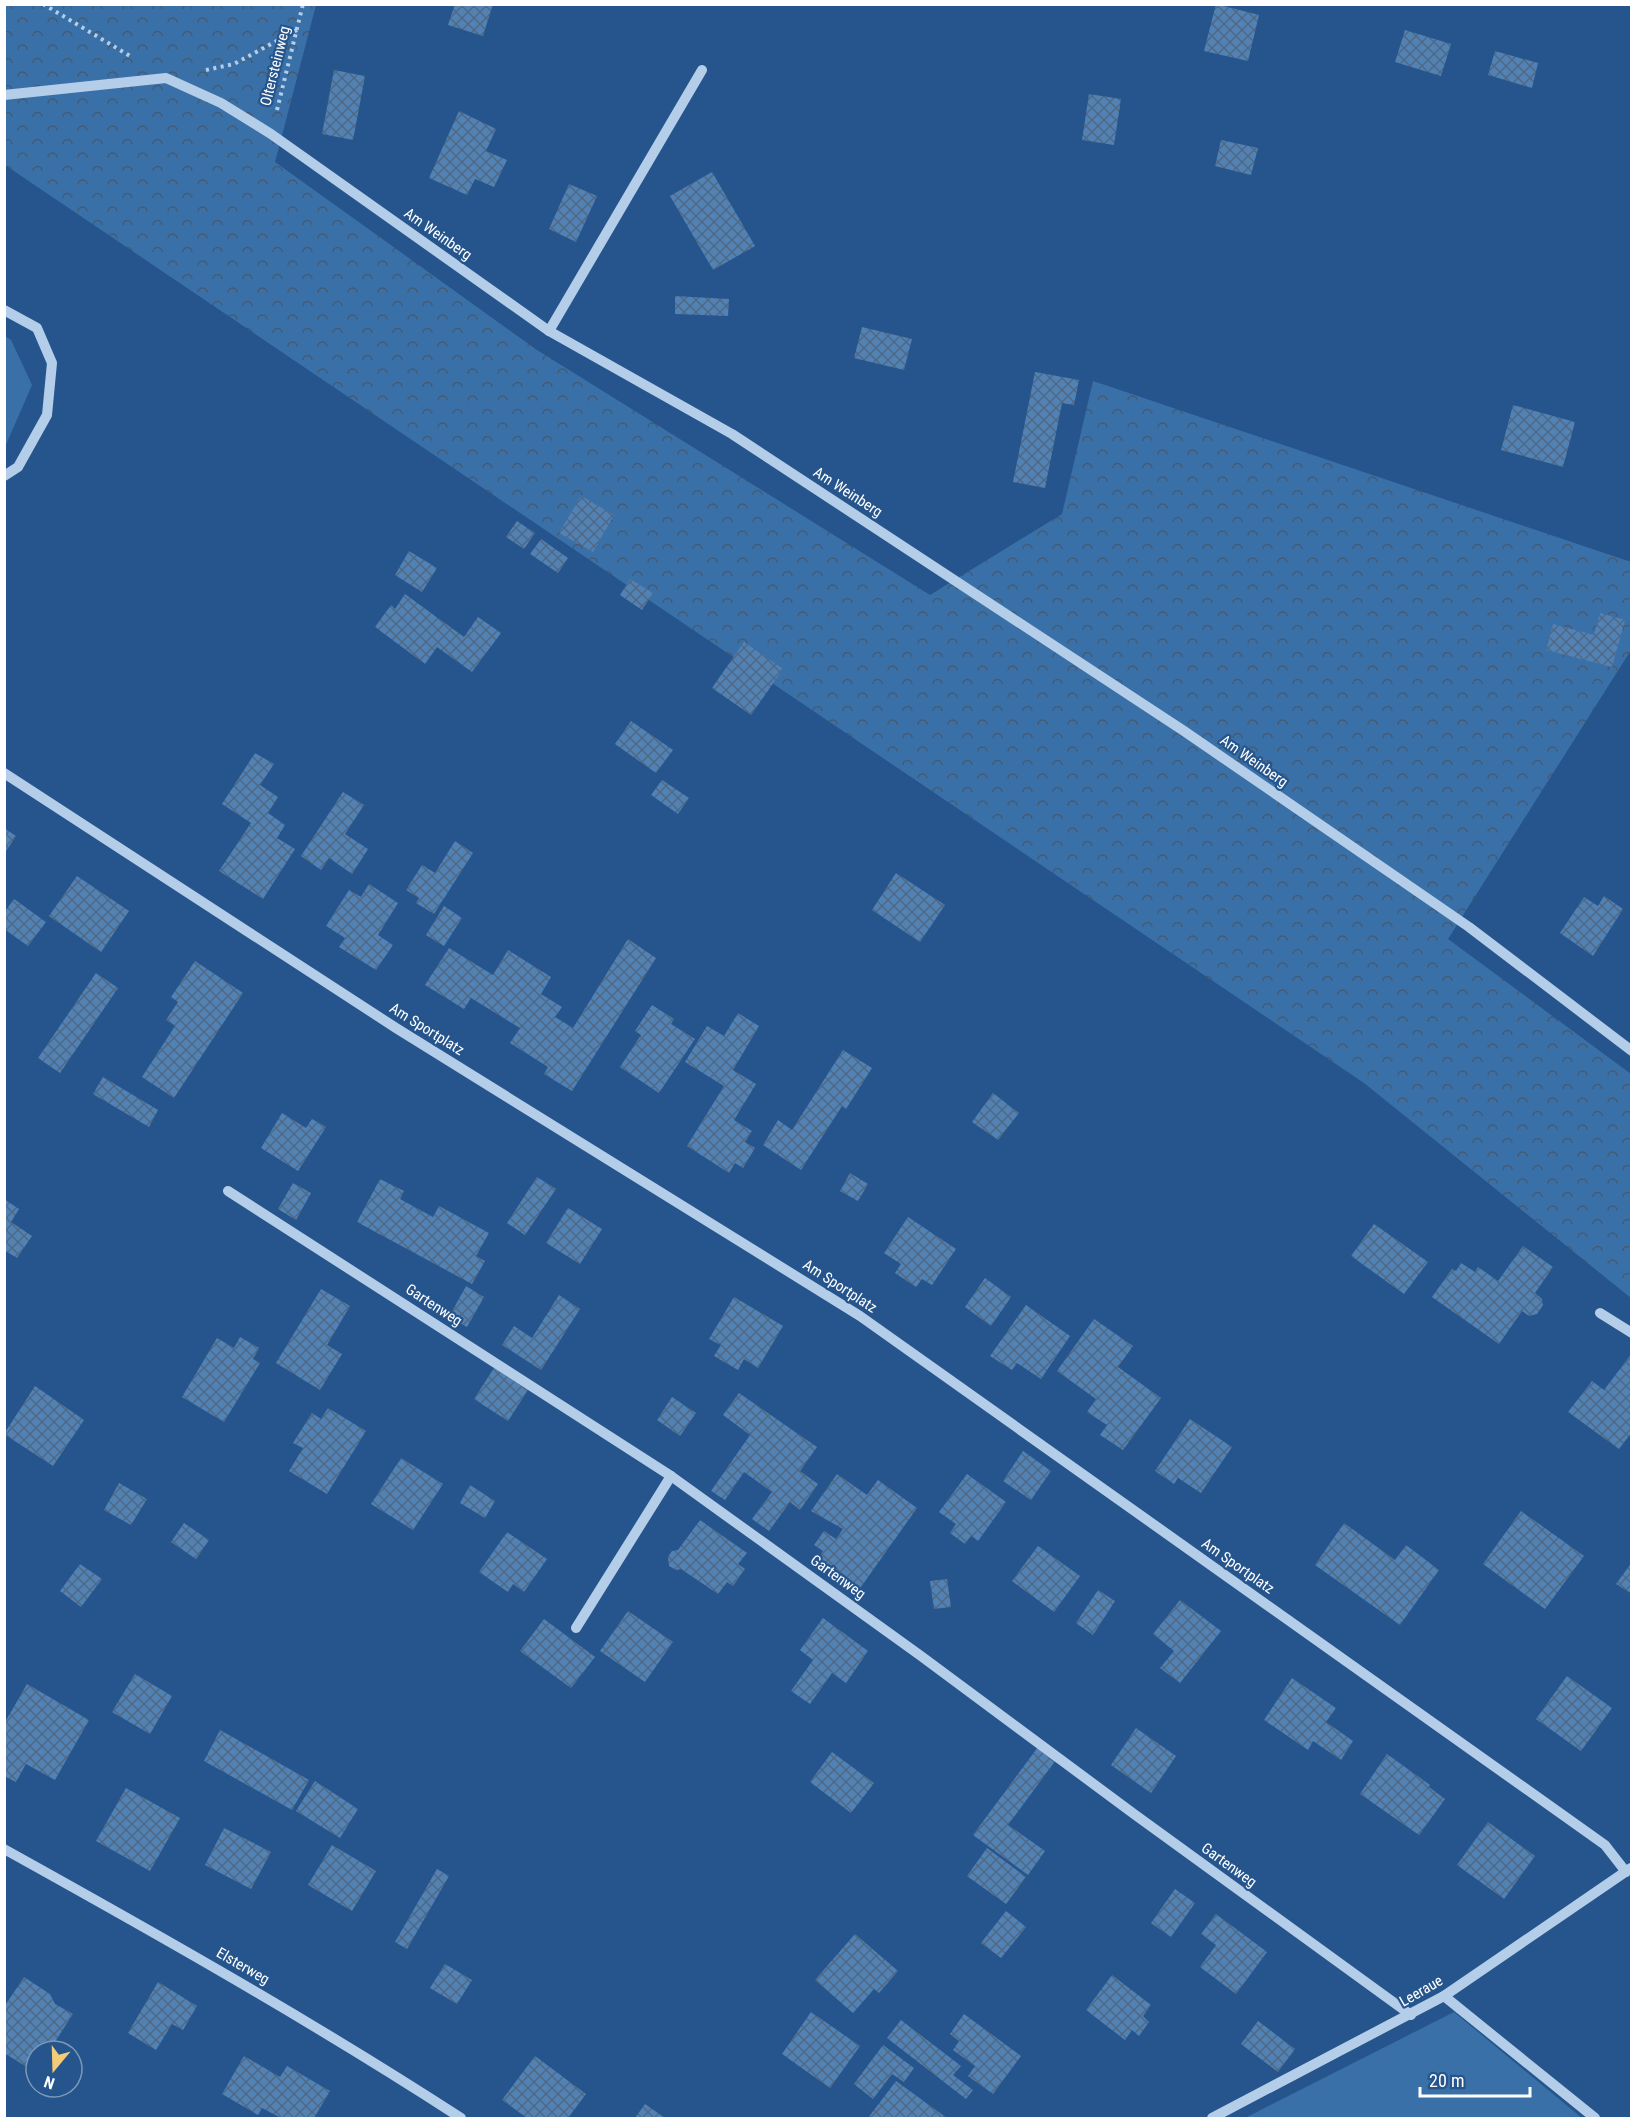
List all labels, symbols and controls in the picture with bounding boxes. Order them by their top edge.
street label: Oltersteinweg [256,24,294,108]
street label: Am Weinberg [401,204,475,264]
street label: Am Weinberg [810,463,886,521]
street label: Am Weinberg [1217,731,1291,791]
street label: Am Sportplatz [386,999,468,1059]
street label: Am Sportplatz [800,1255,880,1317]
street label: Gartenweg [402,1280,466,1330]
street label: Am Sportplatz [1198,1534,1278,1598]
street label: Gartenweg [807,1551,869,1603]
street label: Gartenweg [1198,1839,1260,1891]
street label: Elsterweg [213,1944,273,1988]
street label: Leeraue [1396,1971,1446,2011]
north arrow [24,2039,84,2099]
scale bar [1420,2060,1530,2098]
text: 20 m [1429,2070,1464,2091]
text: N [42,2072,57,2093]

